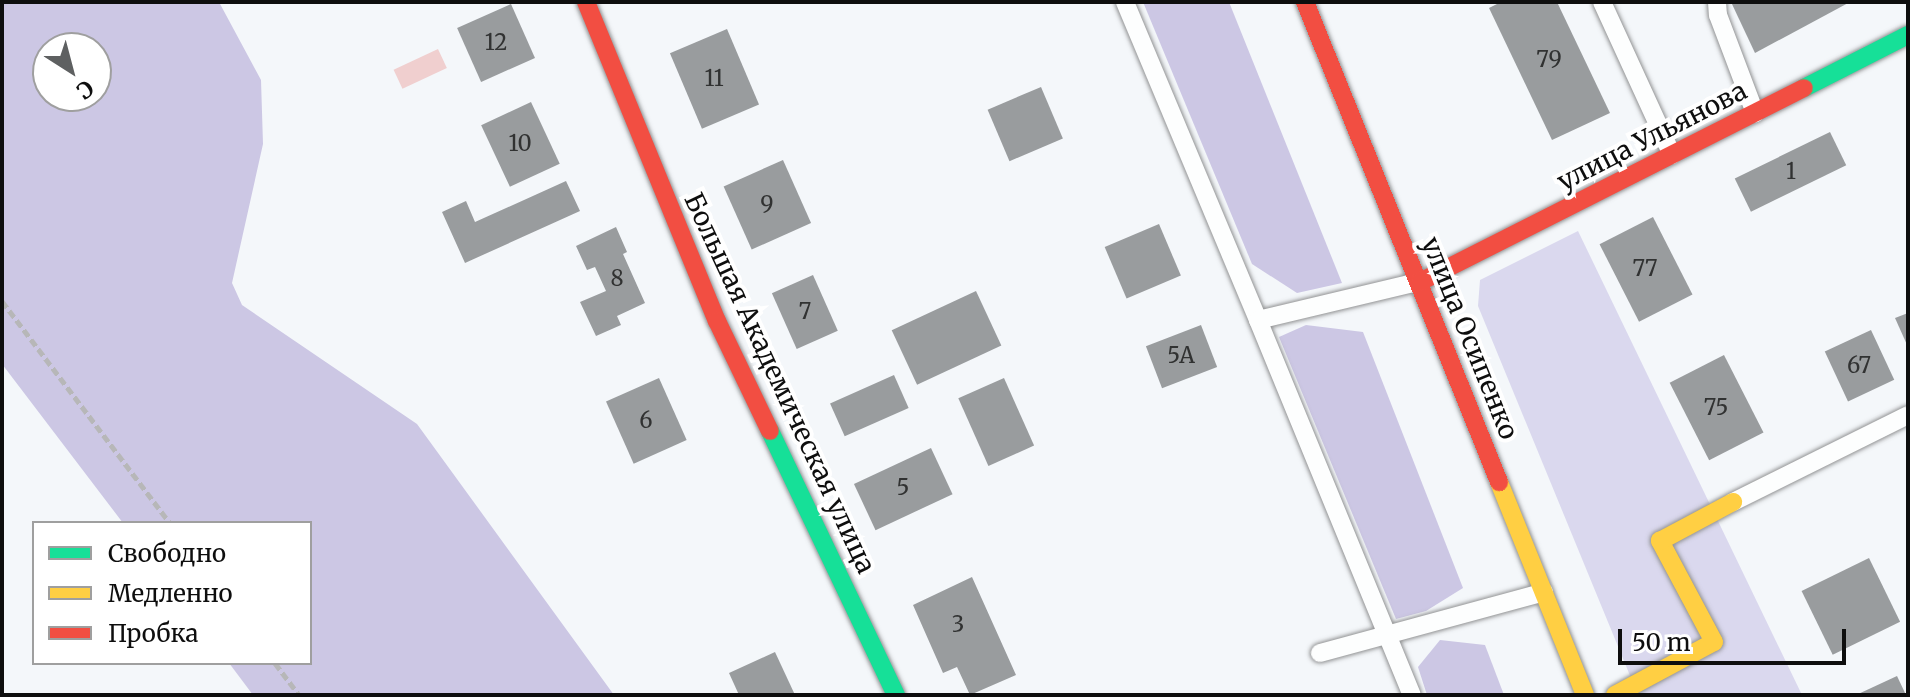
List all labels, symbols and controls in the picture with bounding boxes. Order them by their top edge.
house number: 12 [485,30,507,56]
north arrow [32,32,112,112]
house number: 79 [1536,47,1562,73]
house number: 11 [704,66,724,92]
text: С [71,74,99,105]
street label: улица Ульянова [1552,75,1752,197]
house number: 10 [508,131,532,157]
house number: 1 [1786,159,1796,185]
street label: Большая Академическая улица [678,188,882,578]
house number: 9 [760,192,774,218]
street label: улица Осипенко [1415,232,1525,444]
house number: 77 [1633,256,1657,282]
house number: 8 [610,266,624,292]
house number: 7 [799,299,811,325]
house number: 5А [1167,343,1195,369]
house number: 67 [1847,353,1871,379]
house number: 75 [1704,395,1728,421]
house number: 6 [639,408,653,434]
house number: 5 [897,475,909,501]
legend [32,521,312,665]
text: Свободно [108,538,226,569]
text: Медленно [108,578,232,609]
house number: 3 [952,612,964,638]
scale bar [1622,613,1850,663]
text: Пробка [108,618,198,649]
text: 50 m [1632,627,1691,658]

